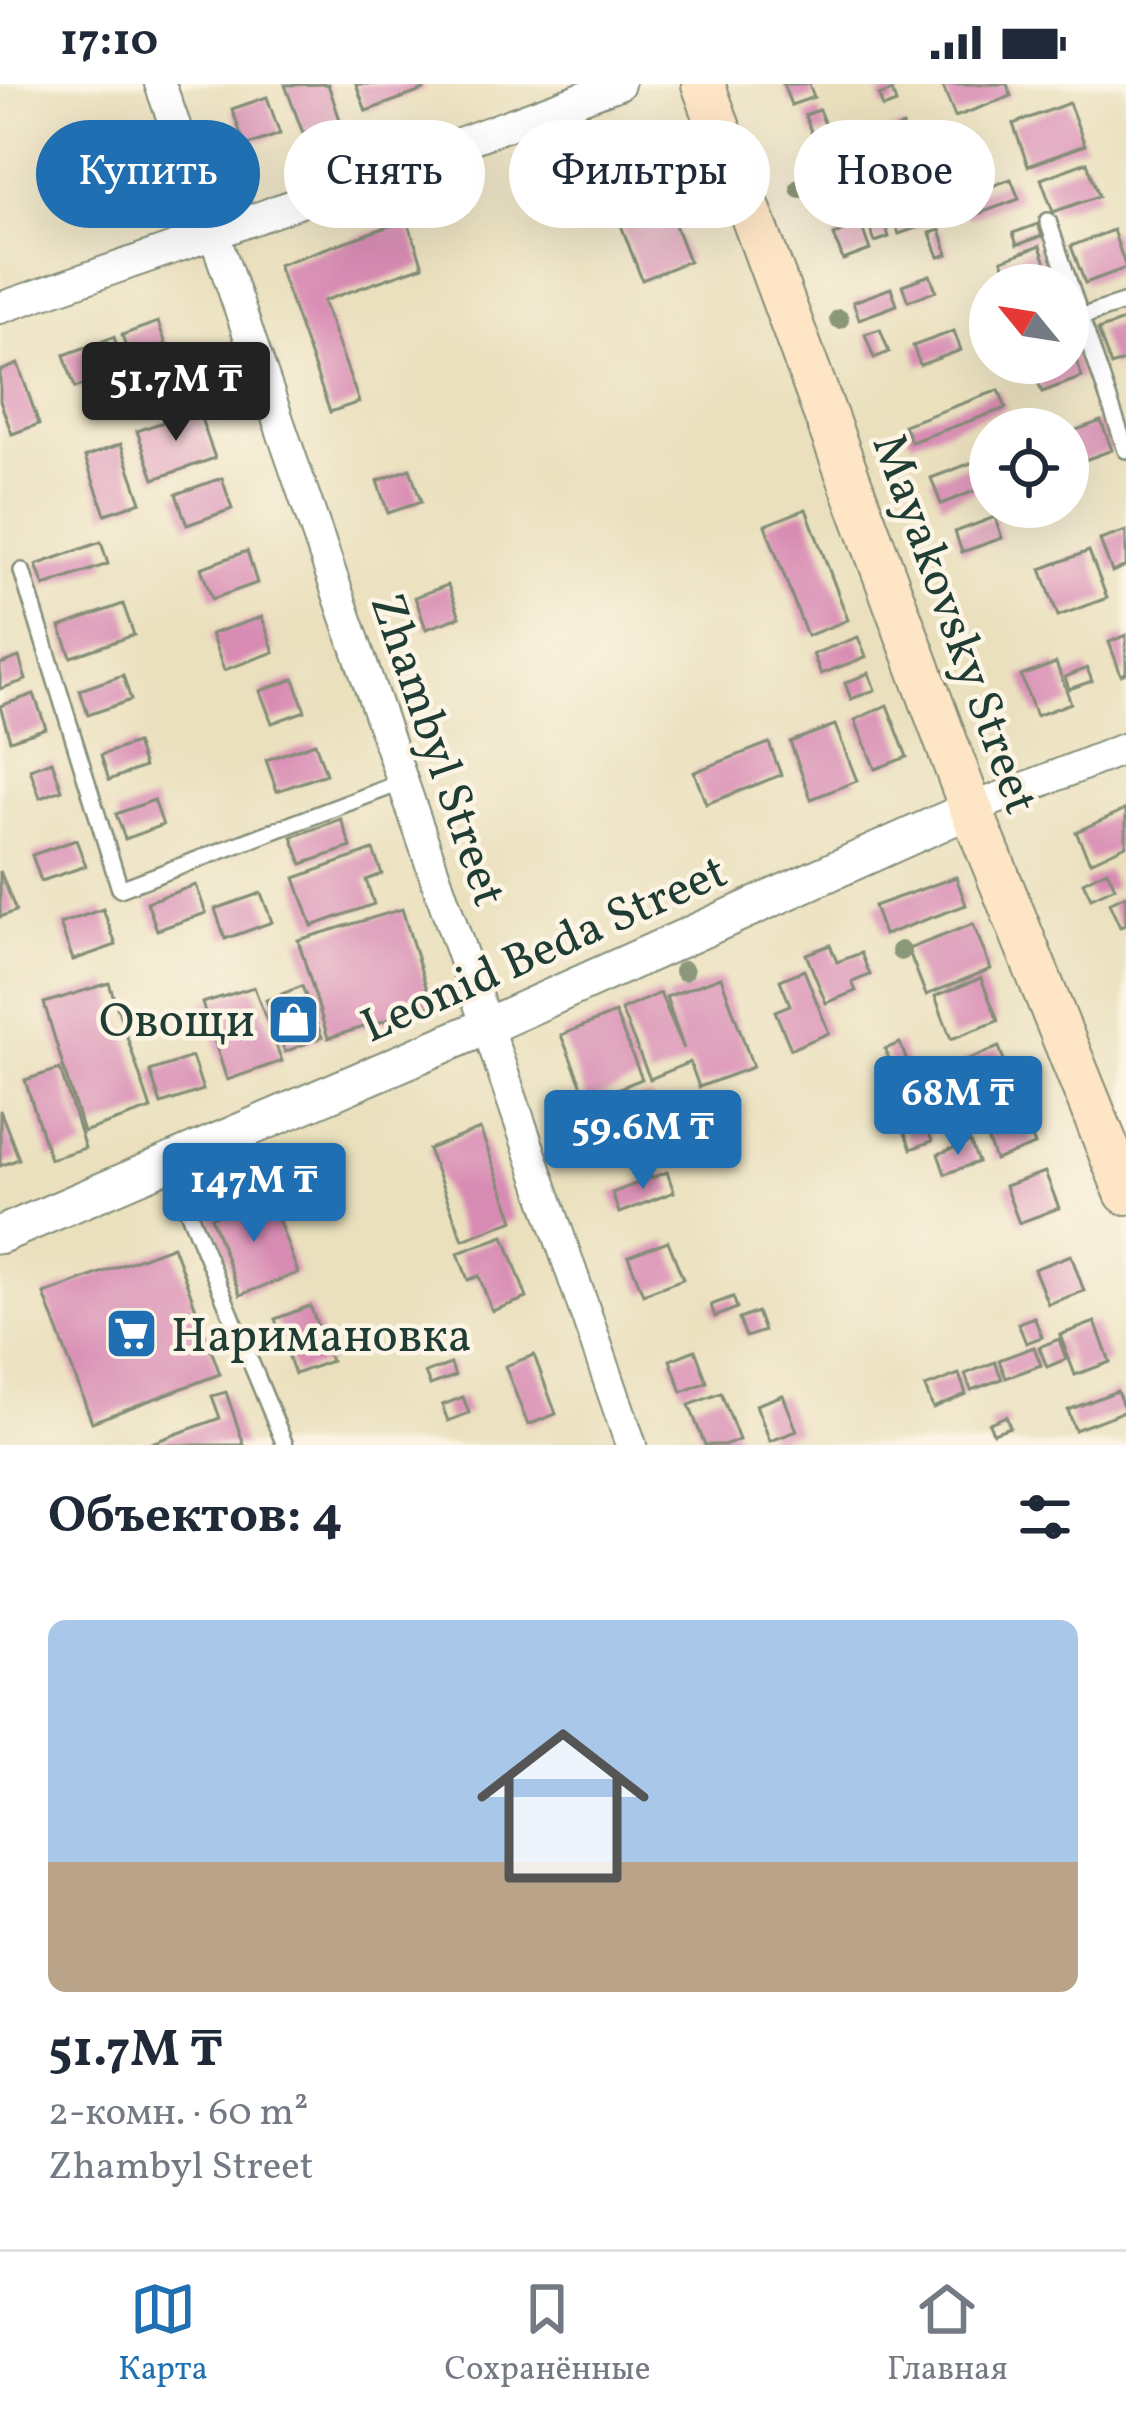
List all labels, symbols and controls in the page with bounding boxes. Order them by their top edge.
text: 17:10 [60,11,158,74]
chip: Купить [36,120,260,228]
chip: Снять [284,120,485,228]
chip: Фильтры [509,120,770,228]
chip: Новое [794,120,995,228]
north arrow [969,264,1089,384]
map controls [969,264,1089,528]
pin: 51.7M ₸ [65,342,287,444]
text: 51.7M ₸ [109,354,243,408]
button: locate [969,408,1089,528]
street label: Mayakovsky Street [853,425,1053,824]
street label: Zhambyl Street [351,585,521,916]
street label: Leonid Beda Street [351,840,738,1062]
place label: Овощи [99,990,255,1057]
shop icon: Овощи [266,991,322,1047]
pin: 68M ₸ [874,1056,1042,1158]
text: 68M ₸ [901,1068,1015,1122]
pin: 59.6M ₸ [532,1090,754,1192]
text: 59.6M ₸ [571,1102,715,1156]
pin: 147M ₸ [156,1143,352,1245]
text: 147M ₸ [190,1155,318,1209]
place label: Наримановка [171,1305,472,1372]
supermarket icon: Наримановка [104,1306,160,1362]
text: Объектов: 4 [48,1482,343,1553]
icon: filters [1012,1484,1078,1550]
icon: home [455,1698,671,1914]
text: 51.7M ₸ [48,2016,223,2087]
text: 2-комн. · 60 m² [48,2087,308,2141]
text: Zhambyl Street [48,2141,314,2195]
tab: Карта [118,2276,208,2394]
tab: Сохранённые [444,2276,650,2394]
tab: Главная [887,2276,1008,2394]

